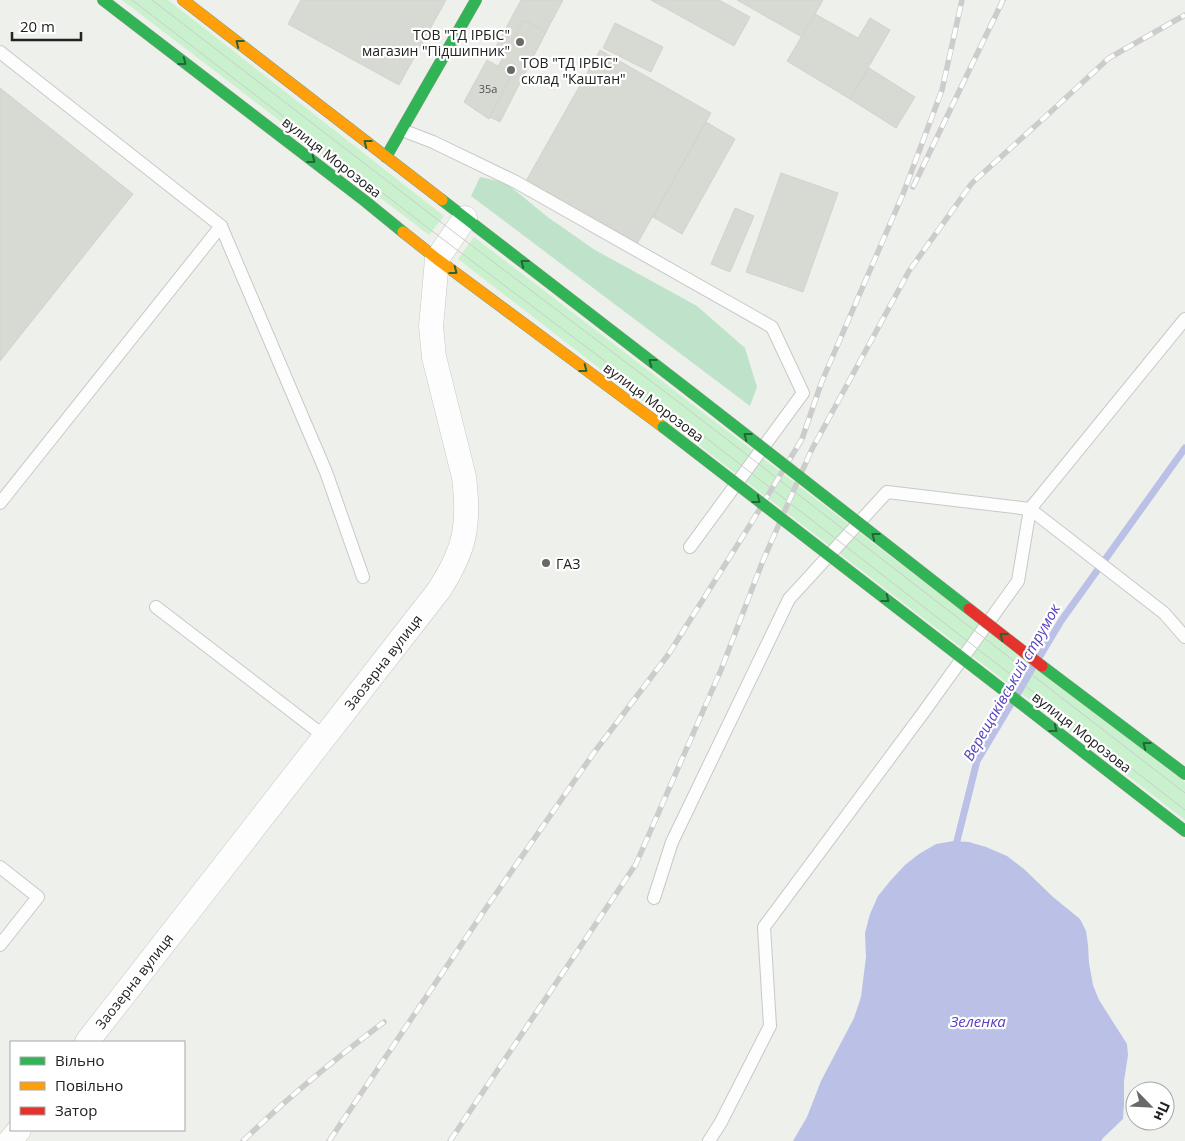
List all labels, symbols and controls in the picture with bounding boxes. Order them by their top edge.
scale bar [12,10,81,42]
text: 20 m [20,16,55,36]
place label: ТОВ "ТД ІРБІС" магазин "Підшипник" [362,25,510,60]
marker: ТОВ "ТД ІРБІС" магазин "Підшипник" [514,36,526,48]
one-way arrow [235,40,245,49]
place label: ТОВ "ТД ІРБІС" склад "Каштан" [521,53,626,88]
one-way arrow [177,56,186,64]
marker: ТОВ "ТД ІРБІС" склад "Каштан" [505,64,517,76]
house number: 35а [479,81,497,96]
street label: вулиця Морозова [278,112,386,202]
one-way arrow [364,140,373,148]
one-way arrow [306,155,315,163]
one-way arrow [520,260,529,269]
one-way arrow [448,266,457,274]
street label: вулиця Морозова [600,358,708,446]
one-way arrow [649,360,658,368]
one-way arrow [578,363,587,371]
one-way arrow [744,433,753,441]
one-way arrow [751,494,761,503]
one-way arrow [872,533,881,541]
place label: ГАЗ [556,554,580,573]
marker: ГАЗ [540,557,552,569]
one-way arrow [880,594,889,602]
water label: Верещаківський струмок [958,599,1065,764]
street label: Заозерна вулиця [340,610,426,714]
one-way arrow [1000,633,1009,641]
street label: вулиця Морозова [1028,687,1136,777]
one-way arrow [1048,723,1058,732]
one-way arrow [1142,742,1152,751]
street label: Заозерна вулиця [91,929,177,1033]
water label: Зеленка [949,1011,1006,1031]
legend [10,1041,185,1131]
text: Вільно [55,1050,104,1070]
text: Повільно [55,1075,123,1095]
north arrow [1125,1081,1175,1131]
text: Пн [1150,1099,1175,1124]
text: Затор [55,1100,97,1120]

